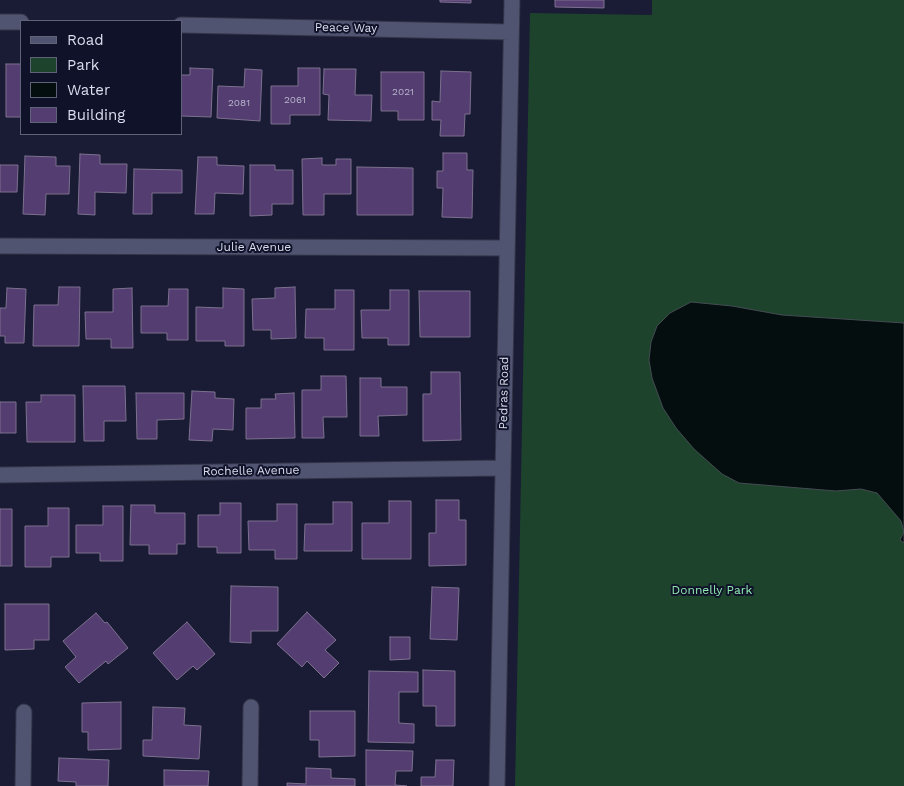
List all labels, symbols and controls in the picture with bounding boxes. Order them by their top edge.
legend [20,20,182,135]
street label: Peace Way [315,20,377,36]
text: Road [67,31,104,49]
text: Park [67,56,99,74]
text: Water [67,81,110,99]
house number: 2021 [392,86,414,98]
house number: 2061 [284,94,306,106]
house number: 2081 [228,97,250,109]
text: Building [67,106,125,124]
street label: Julie Avenue [217,240,291,254]
street label: Pedras Road [496,356,512,430]
street label: Rochelle Avenue [202,463,300,479]
park label: Donnelly Park [672,583,752,597]

